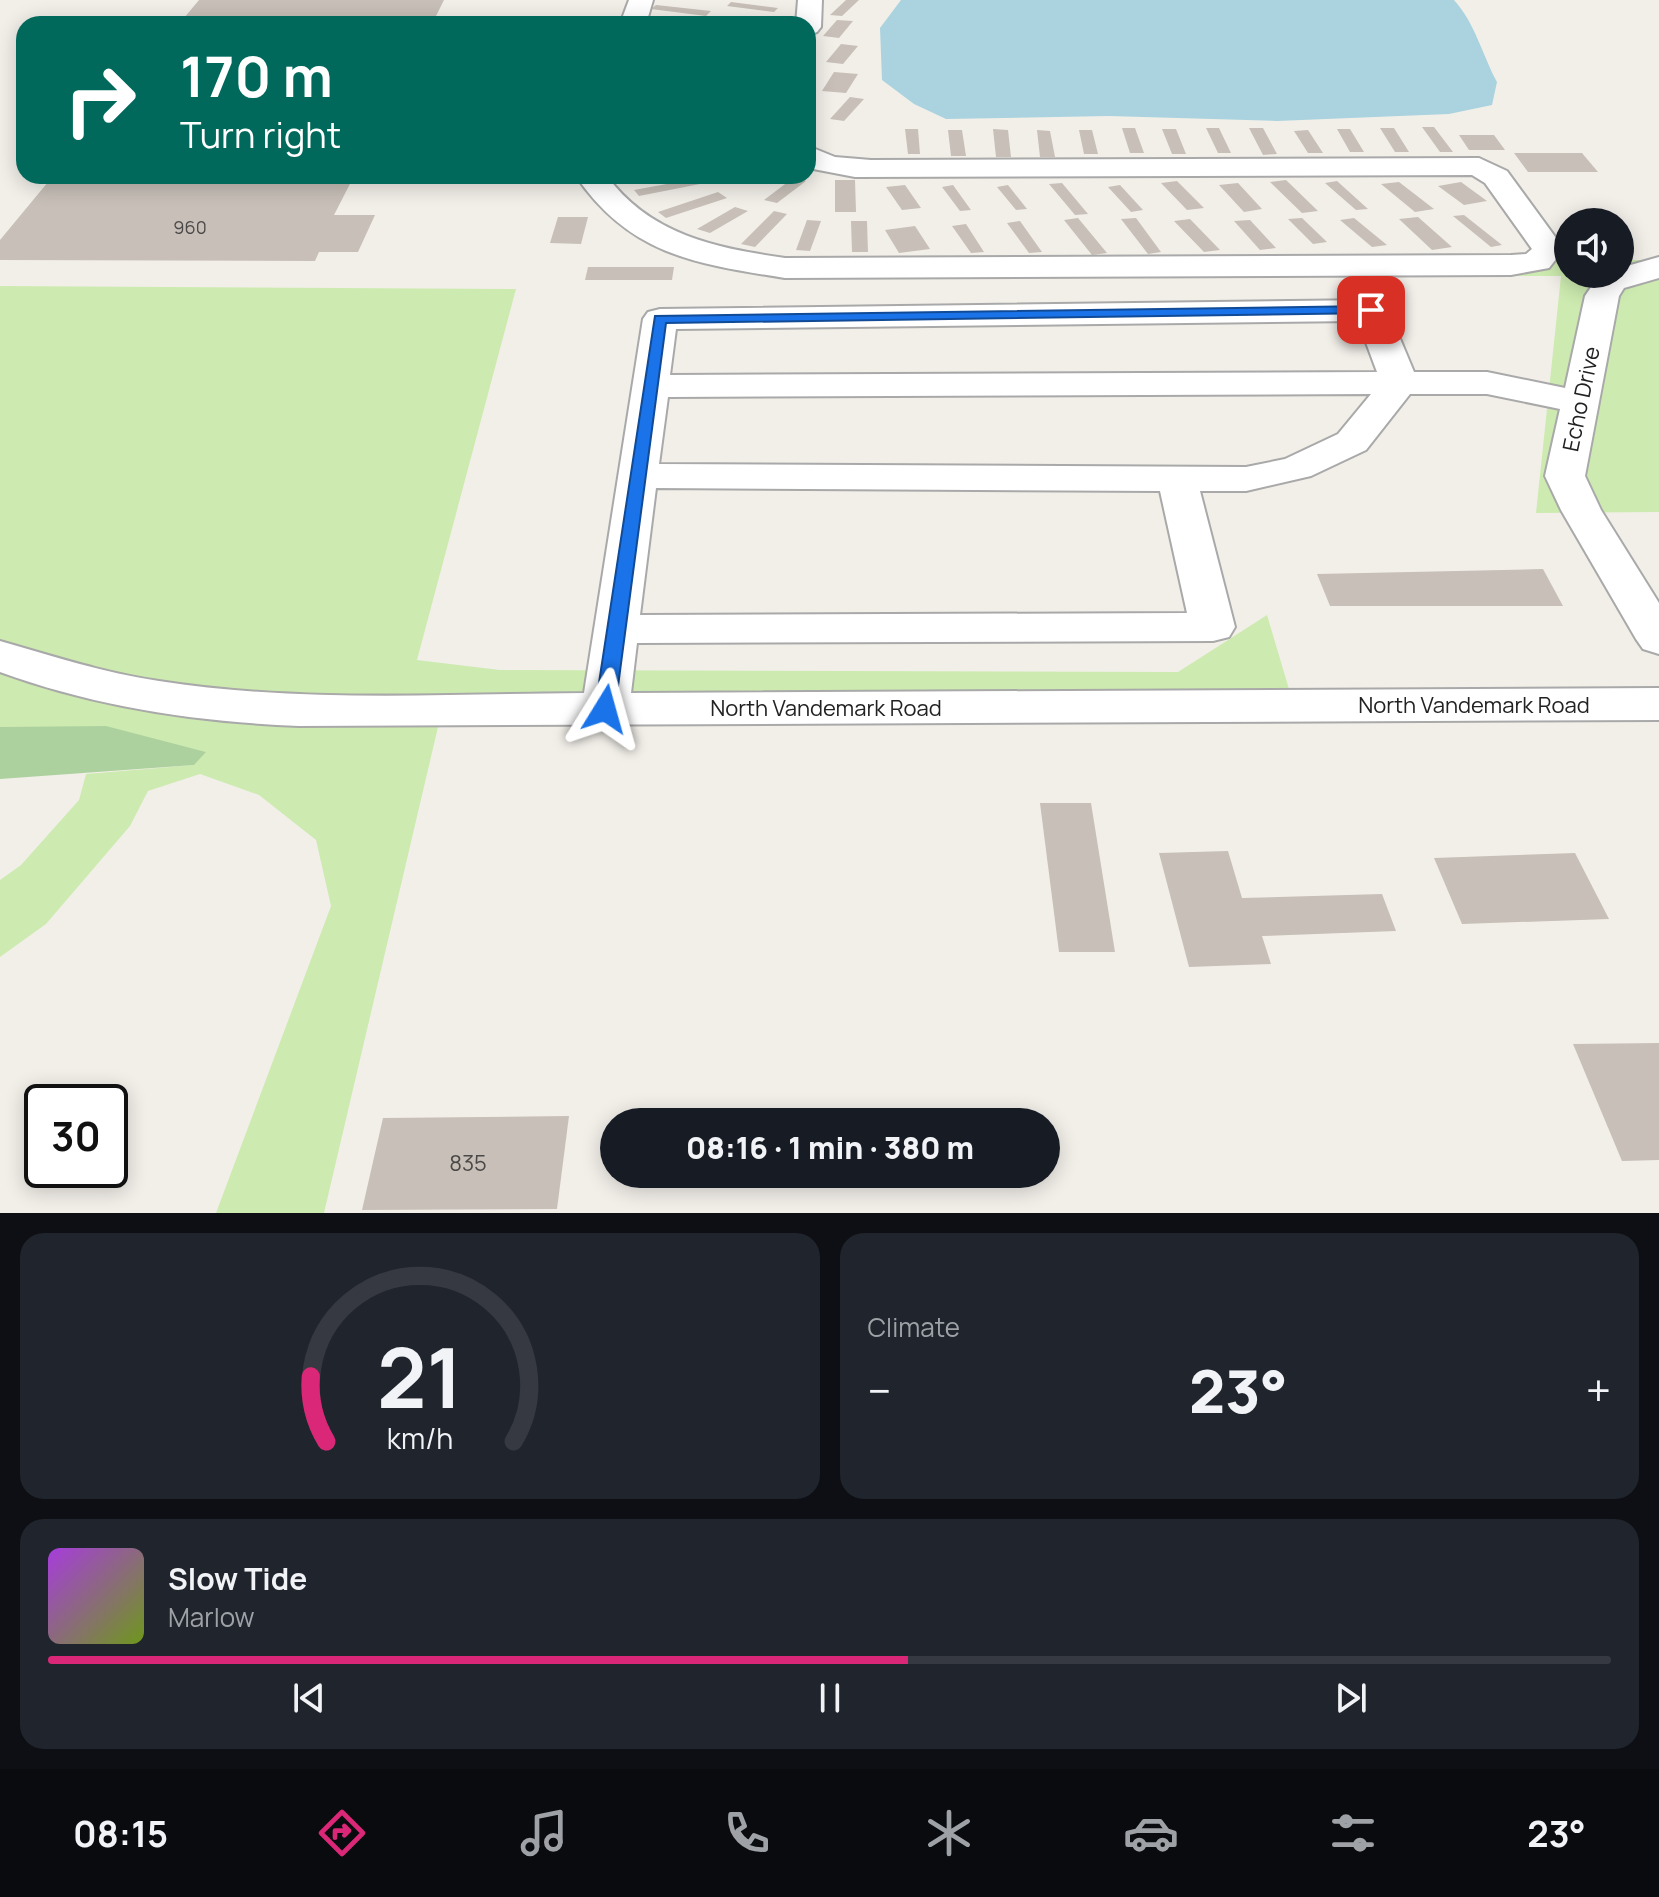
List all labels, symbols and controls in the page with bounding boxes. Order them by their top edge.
text: 170 m [180,37,333,114]
icon: right [48,48,152,152]
text: Turn right [180,110,341,159]
map controls [1554,208,1634,288]
button: sound [1554,208,1634,288]
house number: 960 [173,215,207,239]
pin [1337,276,1405,344]
icon: arrive [1349,288,1393,332]
street label: Echo Drive [1555,344,1607,454]
position arrow [563,667,647,751]
street label: North Vandemark Road [1358,690,1590,720]
street label: North Vandemark Road [710,693,942,723]
speed limit sign: 30 [24,1084,128,1188]
text: 08:16 · 1 min · 380 m [686,1127,974,1168]
house number: 835 [449,1148,487,1178]
text: Climate [868,1309,960,1345]
text: 21 [377,1319,463,1433]
text: 23° [1189,1349,1288,1431]
text: − [868,1360,891,1420]
text: + [1586,1360,1611,1420]
text: km/h [387,1419,453,1458]
text: Slow Tide [168,1558,307,1599]
text: Marlow [168,1599,255,1635]
icon: previous [287,1676,331,1720]
icon: pause [808,1676,852,1720]
icon: next [1329,1676,1373,1720]
icon: directions [314,1805,370,1861]
icon: music [516,1805,572,1861]
icon: phone [719,1805,775,1861]
icon: climate [921,1805,977,1861]
icon: car [1123,1805,1179,1861]
icon: filters [1325,1805,1381,1861]
text: 08:15 [73,1809,168,1858]
text: 23° [1527,1809,1586,1858]

